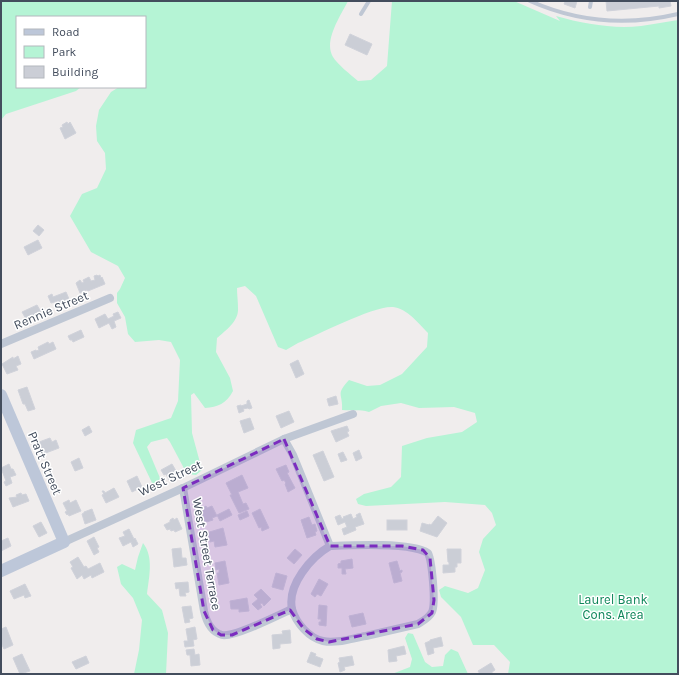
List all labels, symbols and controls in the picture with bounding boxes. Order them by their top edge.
legend [16,16,146,88]
text: Road [52,25,80,39]
text: Park [52,45,77,59]
text: Building [52,65,99,79]
street label: Rennie Street [11,287,91,332]
street label: Pratt Street [25,429,65,497]
street label: West Street [136,457,204,499]
street label: West Street Terrace [190,497,224,612]
park label: Laurel Bank Cons. Area [578,592,648,622]

